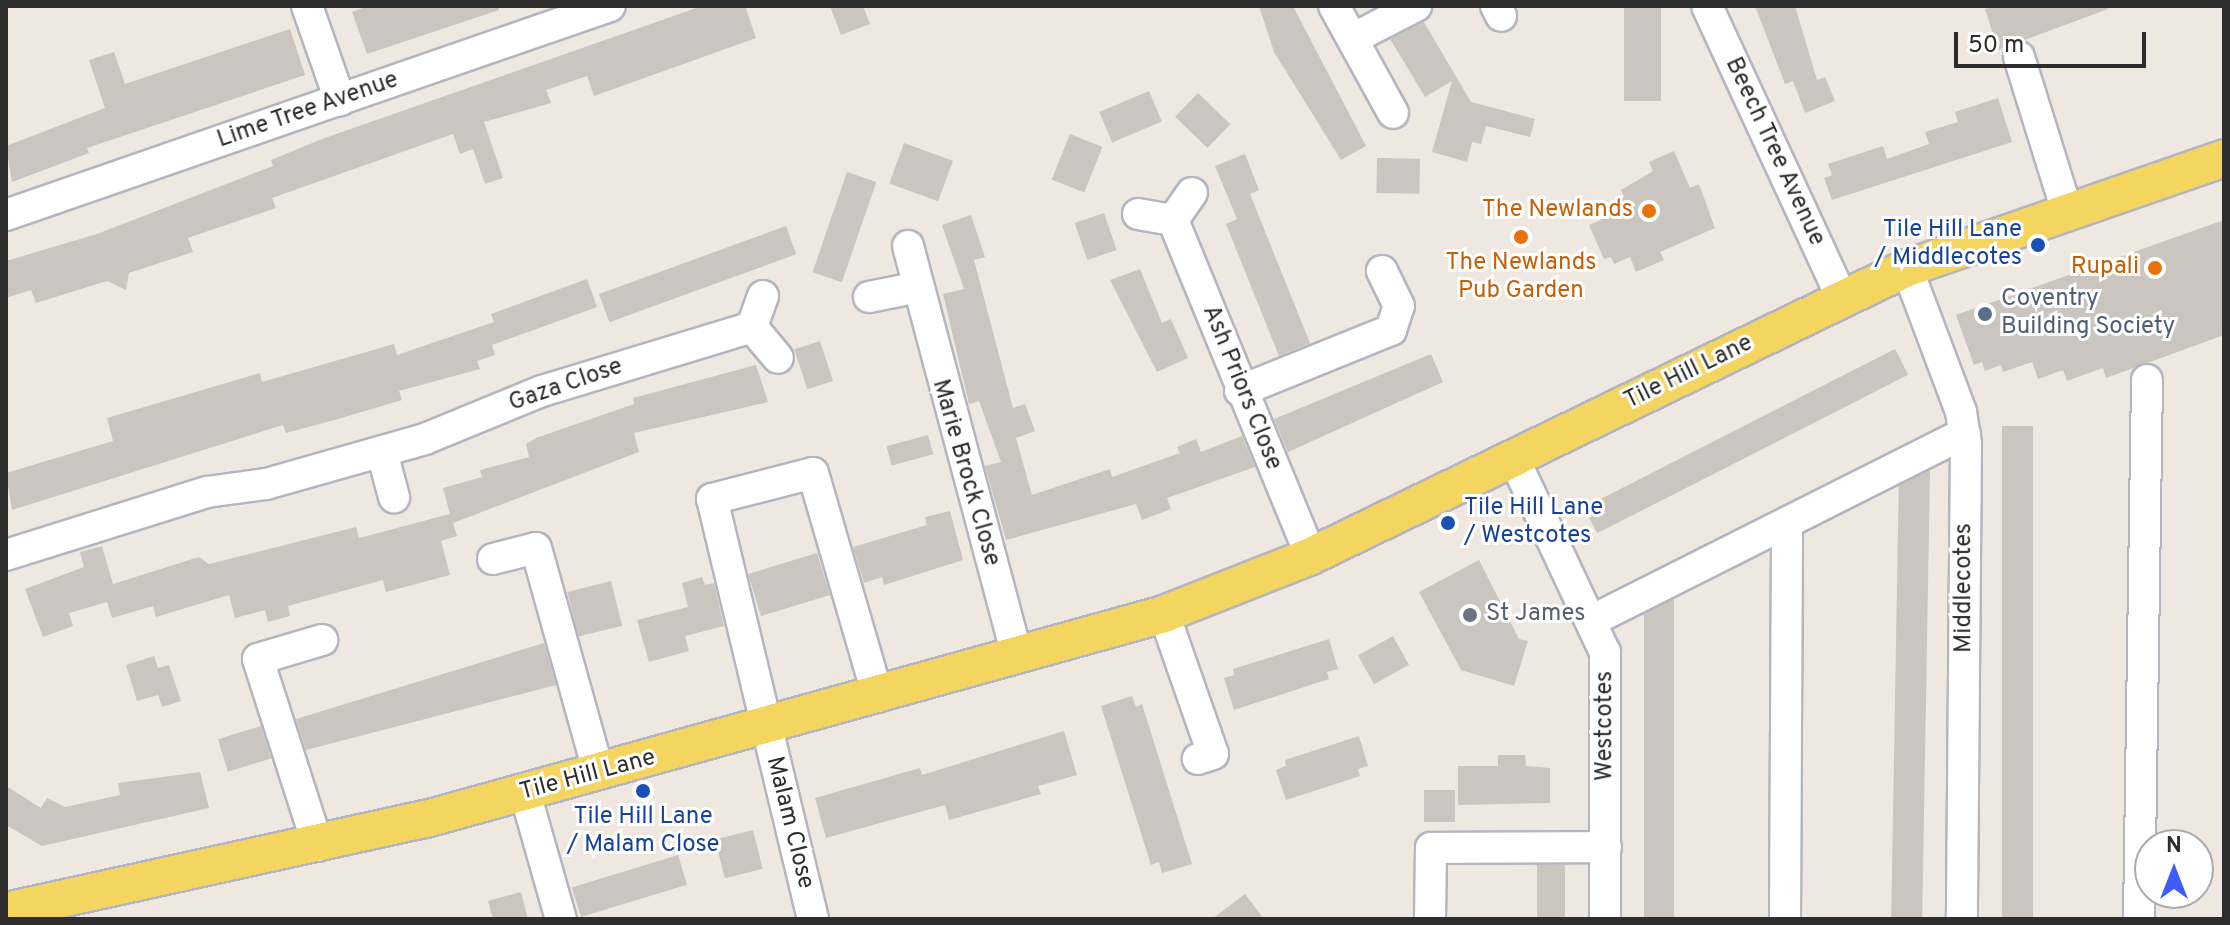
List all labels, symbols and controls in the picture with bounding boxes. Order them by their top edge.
scale bar [1958,16,2150,66]
text: 50 m [1968,31,2024,61]
street label: Beech Tree Avenue [1717,52,1831,252]
street label: Lime Tree Avenue [213,66,403,156]
place label: The Newlands [1482,197,1633,225]
marker: The Newlands [1640,202,1658,220]
place label: Tile Hill Lane / Middlecotes [1874,217,2022,273]
marker: The Newlands Pub Garden [1512,228,1530,246]
marker: Tile Hill Lane / Middlecotes [2029,236,2047,254]
place label: The Newlands Pub Garden [1445,250,1597,306]
place label: Rupali [2071,254,2139,282]
marker: Rupali [2146,259,2164,277]
place label: Coventry Building Society [2001,286,2175,342]
street label: Ash Priors Close [1195,301,1287,475]
marker: Coventry Building Society [1976,305,1994,323]
street label: Tile Hill Lane [1620,330,1758,416]
street label: Gaza Close [505,353,627,419]
street label: Marie Brock Close [925,376,1005,570]
place label: Tile Hill Lane / Westcotes [1464,495,1603,551]
marker: Tile Hill Lane / Westcotes [1439,514,1457,532]
street label: Middlecotes [1951,523,1979,653]
place label: St James [1486,601,1586,629]
marker: St James [1461,606,1479,624]
street label: Westcotes [1592,671,1620,781]
street label: Tile Hill Lane [517,744,659,808]
street label: Malam Close [759,754,819,892]
marker: Tile Hill Lane / Malam Close [634,782,652,800]
place label: Tile Hill Lane / Malam Close [567,804,719,860]
north arrow [2134,829,2214,909]
text: N [2166,833,2182,860]

